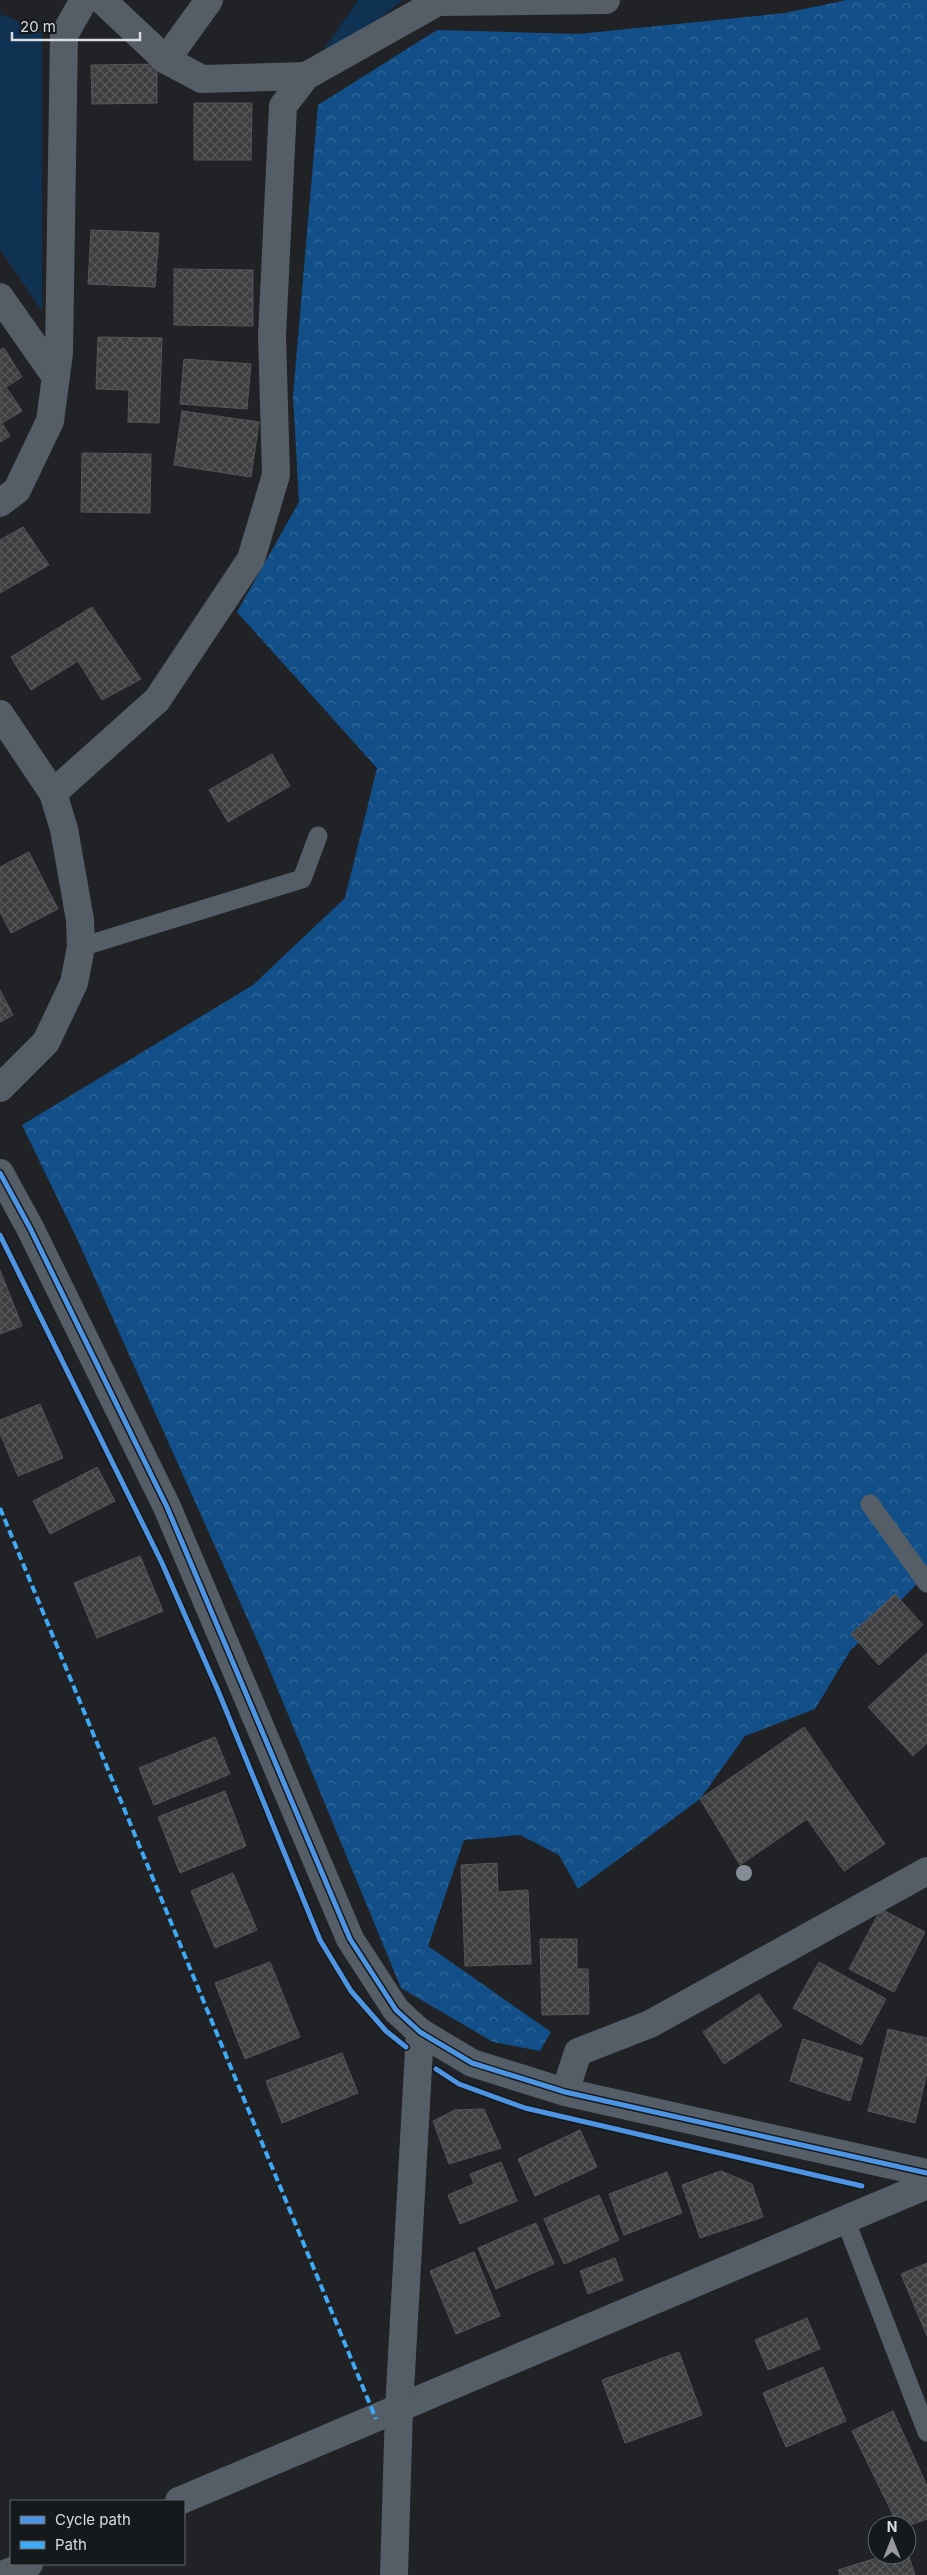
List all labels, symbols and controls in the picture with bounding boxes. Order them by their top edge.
scale bar [12,10,140,42]
text: 20 m [20,17,56,36]
legend [10,2500,185,2565]
text: Cycle path [55,2510,131,2529]
north arrow [867,2515,917,2565]
text: N [887,2518,897,2535]
text: Path [55,2535,87,2554]

